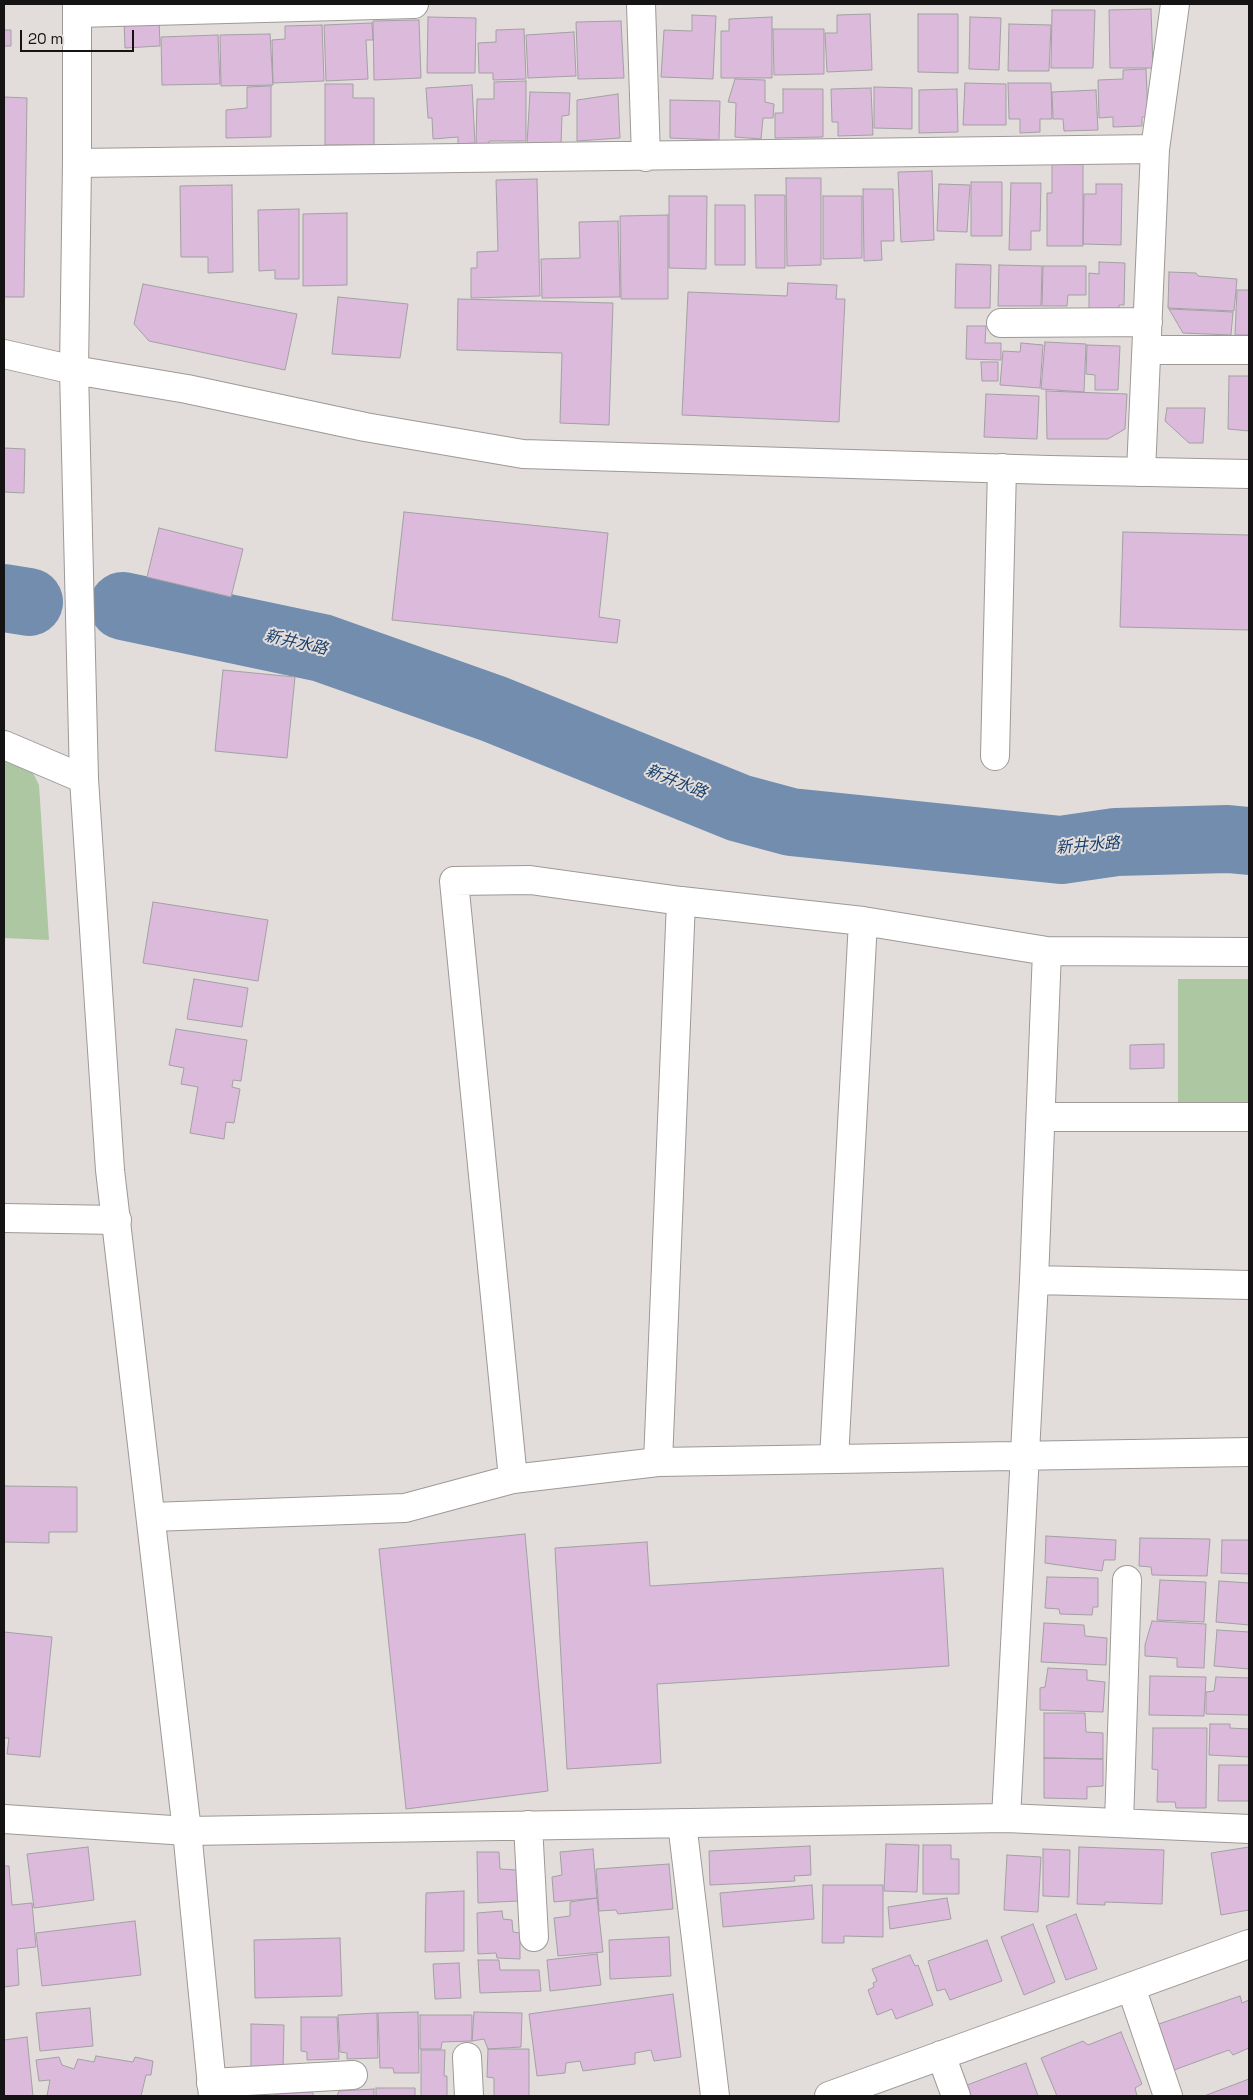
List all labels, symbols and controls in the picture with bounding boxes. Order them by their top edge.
scale bar [22,20,136,52]
text: 20 m [28,29,63,48]
water label: 新井水路 [263,626,329,660]
water label: 新井水路 [643,761,709,803]
water label: 新井水路 [1055,834,1121,858]

